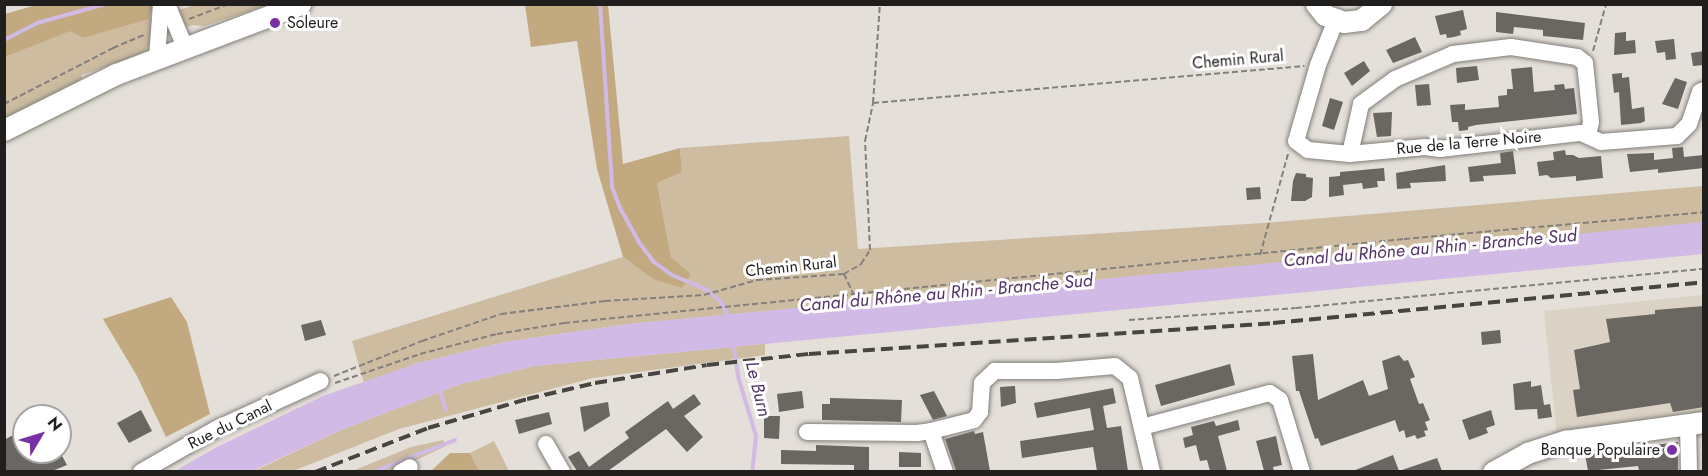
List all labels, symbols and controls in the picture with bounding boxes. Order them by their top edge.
place label: Soleure [287,13,338,33]
marker: Soleure [268,16,282,30]
street label: Chemin Rural [1192,46,1284,74]
street label: Rue de la Terre Noire [1396,127,1542,159]
water label: Canal du Rhône au Rhin - Branche Sud [1283,224,1577,272]
street label: Chemin Rural [744,253,838,281]
water label: Canal du Rhône au Rhin - Branche Sud [799,269,1093,317]
water label: Le Burn [741,359,775,419]
street label: Rue du Canal [185,396,275,454]
north arrow [12,404,72,464]
text: N [42,412,68,436]
place label: Banque Populaire [1541,440,1660,460]
marker: Banque Populaire [1665,443,1679,457]

